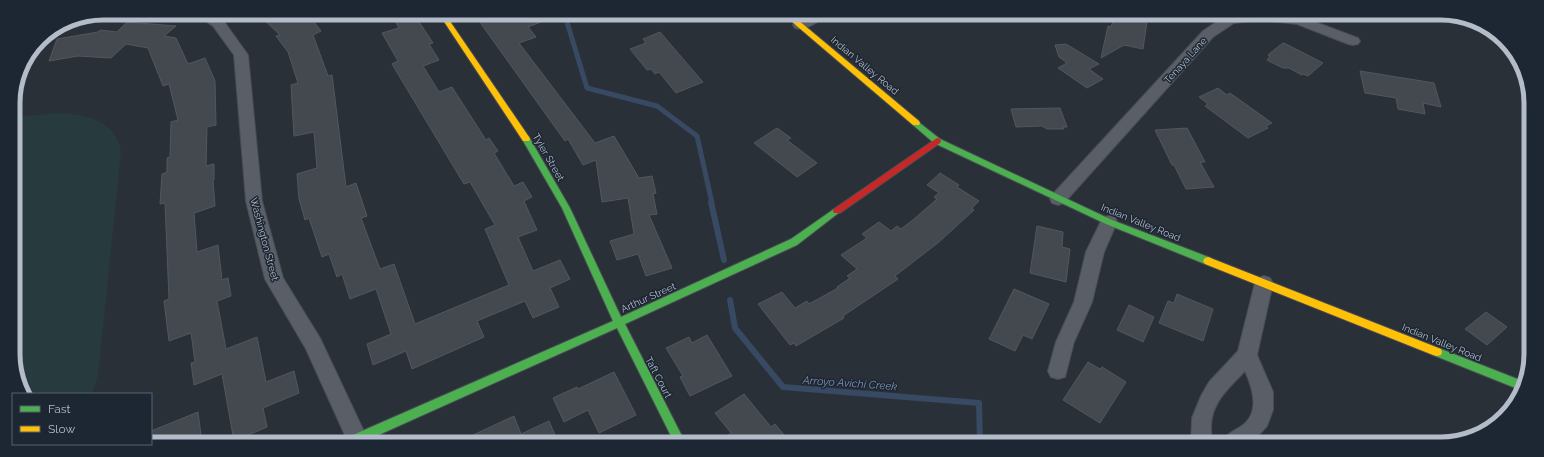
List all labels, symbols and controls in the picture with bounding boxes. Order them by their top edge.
street label: Indian Valley Road [829,34,901,97]
street label: Tenaya Lane [1162,35,1209,86]
street label: Tyler Street [531,132,567,183]
street label: Washington Street [248,196,281,282]
street label: Indian Valley Road [1099,201,1182,243]
street label: Arthur Street [619,280,678,314]
street label: Indian Valley Road [1400,321,1483,363]
street label: Taft Court [643,355,674,400]
water label: Arroyo Avichi Creek [801,374,898,393]
legend [12,393,152,445]
text: Fast [48,402,71,416]
text: Slow [48,422,75,436]

